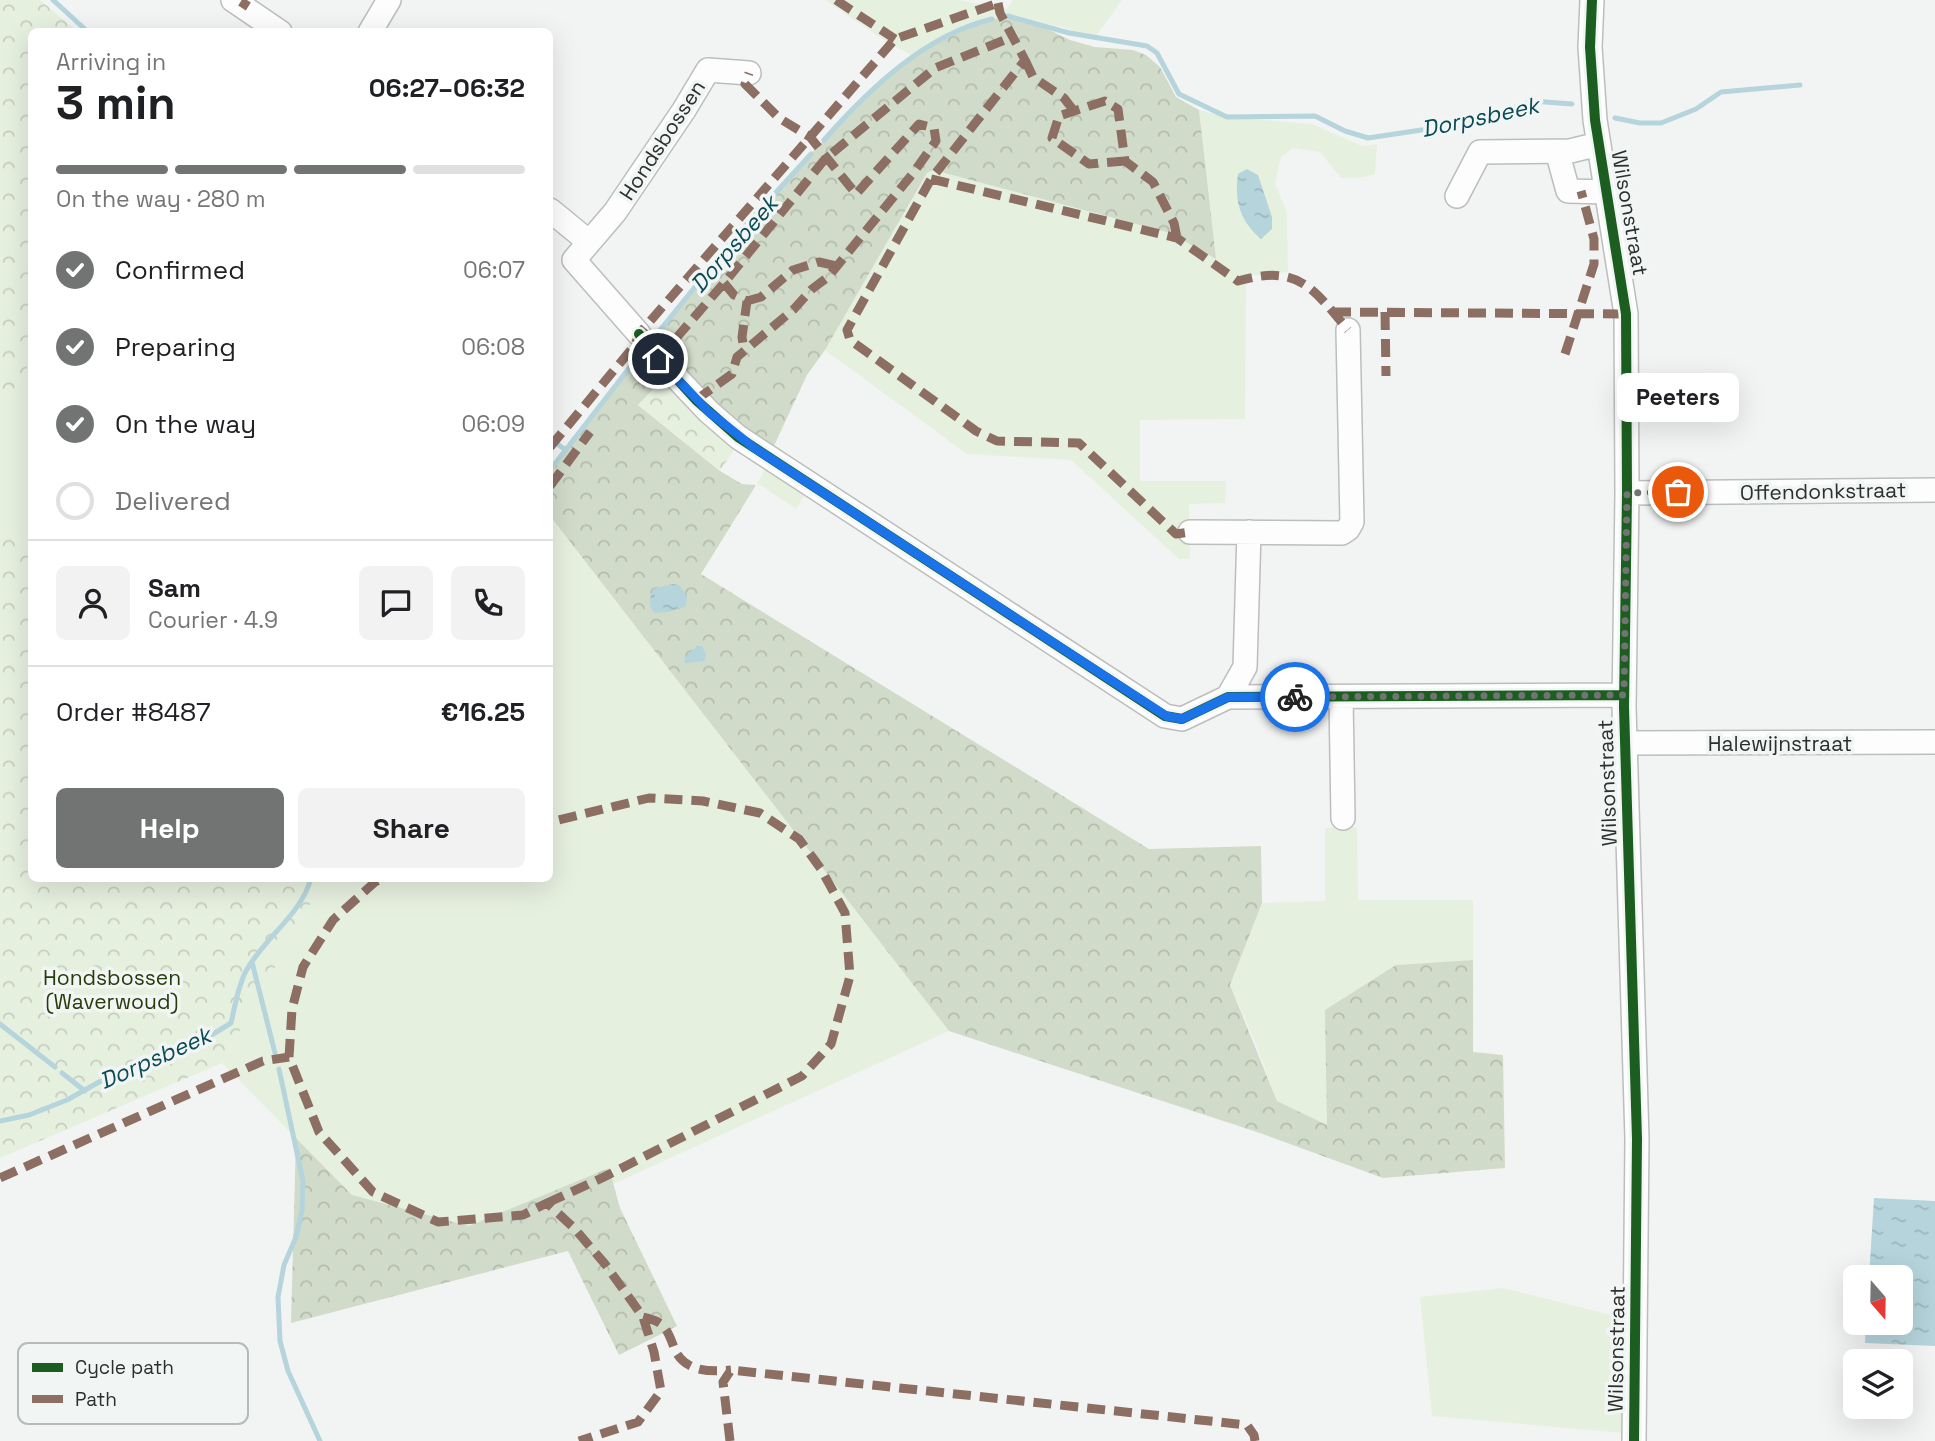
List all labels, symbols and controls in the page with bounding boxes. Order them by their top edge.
text: Arriving in [56,47,166,77]
text: 06:27–06:32 [369,71,525,105]
text: 3 min [56,74,176,132]
street label: Hondsbossen [613,75,711,205]
water label: Dorpsbeek [1418,89,1544,144]
street label: Wilsonstraat [1606,148,1654,278]
text: On the way · 280 m [56,184,266,214]
water label: Dorpsbeek [683,187,786,299]
icon: check [56,251,94,289]
text: Confirmed [115,253,245,287]
text: 06:07 [463,255,525,285]
icon: check [56,328,94,366]
pin [628,329,688,389]
text: Preparing [115,330,236,364]
text: 06:08 [461,332,525,362]
icon: home [639,340,677,378]
callout: Peeters [1617,373,1739,422]
text: Peeters [1636,382,1720,412]
icon: check [56,405,94,443]
text: On the way [115,407,256,441]
text: 06:09 [462,409,525,439]
pin [1648,462,1708,522]
icon: bag [1659,473,1697,511]
street label: Offendonkstraat [1740,476,1906,506]
text: Delivered [115,484,231,518]
button: person [56,566,130,640]
button: chat [359,566,433,640]
button: phone [451,566,525,640]
text: Sam [148,571,201,605]
text: Courier · 4.9 [148,605,278,635]
courier [1260,662,1330,732]
icon: bike [1276,678,1314,716]
text: Order #8487 [56,695,211,729]
text: €16.25 [441,695,525,729]
street label: Wilsonstraat [1591,719,1623,847]
street label: Halewijnstraat [1708,730,1852,757]
button: Help [56,788,284,868]
button: Share [298,788,525,868]
park label: Hondsbossen (Waverwoud) [43,964,181,1015]
water label: Dorpsbeek [94,1019,218,1096]
north arrow [1843,1265,1913,1335]
map controls [1843,1265,1913,1419]
street label: Wilsonstraat [1601,1285,1631,1413]
legend [18,1343,248,1424]
button: layers [1843,1349,1913,1419]
text: Cycle path [75,1355,174,1380]
text: Path [75,1387,117,1412]

